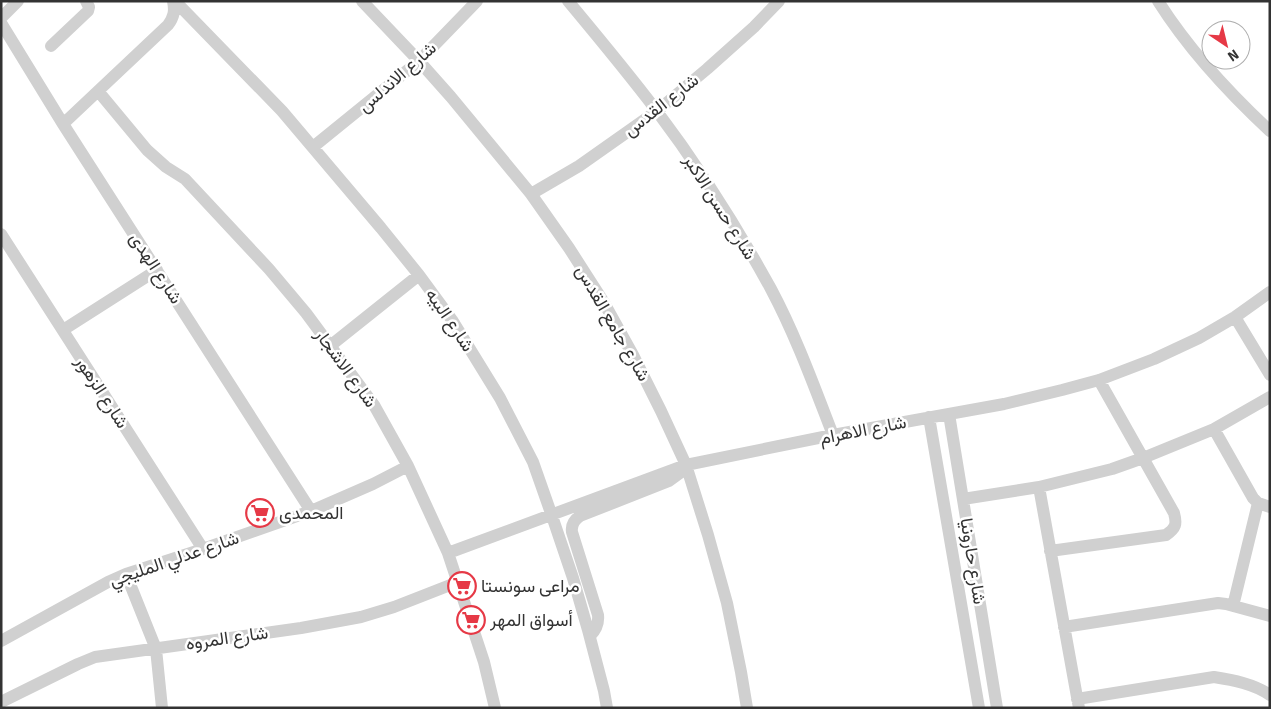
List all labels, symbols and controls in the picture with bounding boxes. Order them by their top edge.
north arrow [1201,20,1251,70]
street label: شارع الاندلس [353,37,441,118]
text: N [1224,45,1242,65]
street label: شارع القدس [619,69,704,142]
street label: شارع حسن الاكبر [678,149,761,264]
street label: شارع الهدى [124,228,187,308]
street label: شارع جامع القدس [570,261,655,385]
street label: شارع البيه [420,284,479,356]
street label: شارع الاشجار [309,324,382,412]
street label: شارع الزهور [69,351,133,433]
street label: شارع الاهرام [818,411,908,450]
supermarket icon: المحمدى [245,498,275,528]
place label: المحمدى [279,502,344,524]
street label: شارع حارونيا [954,516,991,606]
street label: شارع عدلي المليجي [106,526,243,595]
supermarket icon: مراعى سونستا [447,571,477,601]
place label: مراعى سونستا [481,575,580,597]
supermarket icon: أسواق المهر [456,605,486,635]
place label: أسواق المهر [489,609,573,631]
street label: شارع المروه [184,621,270,656]

